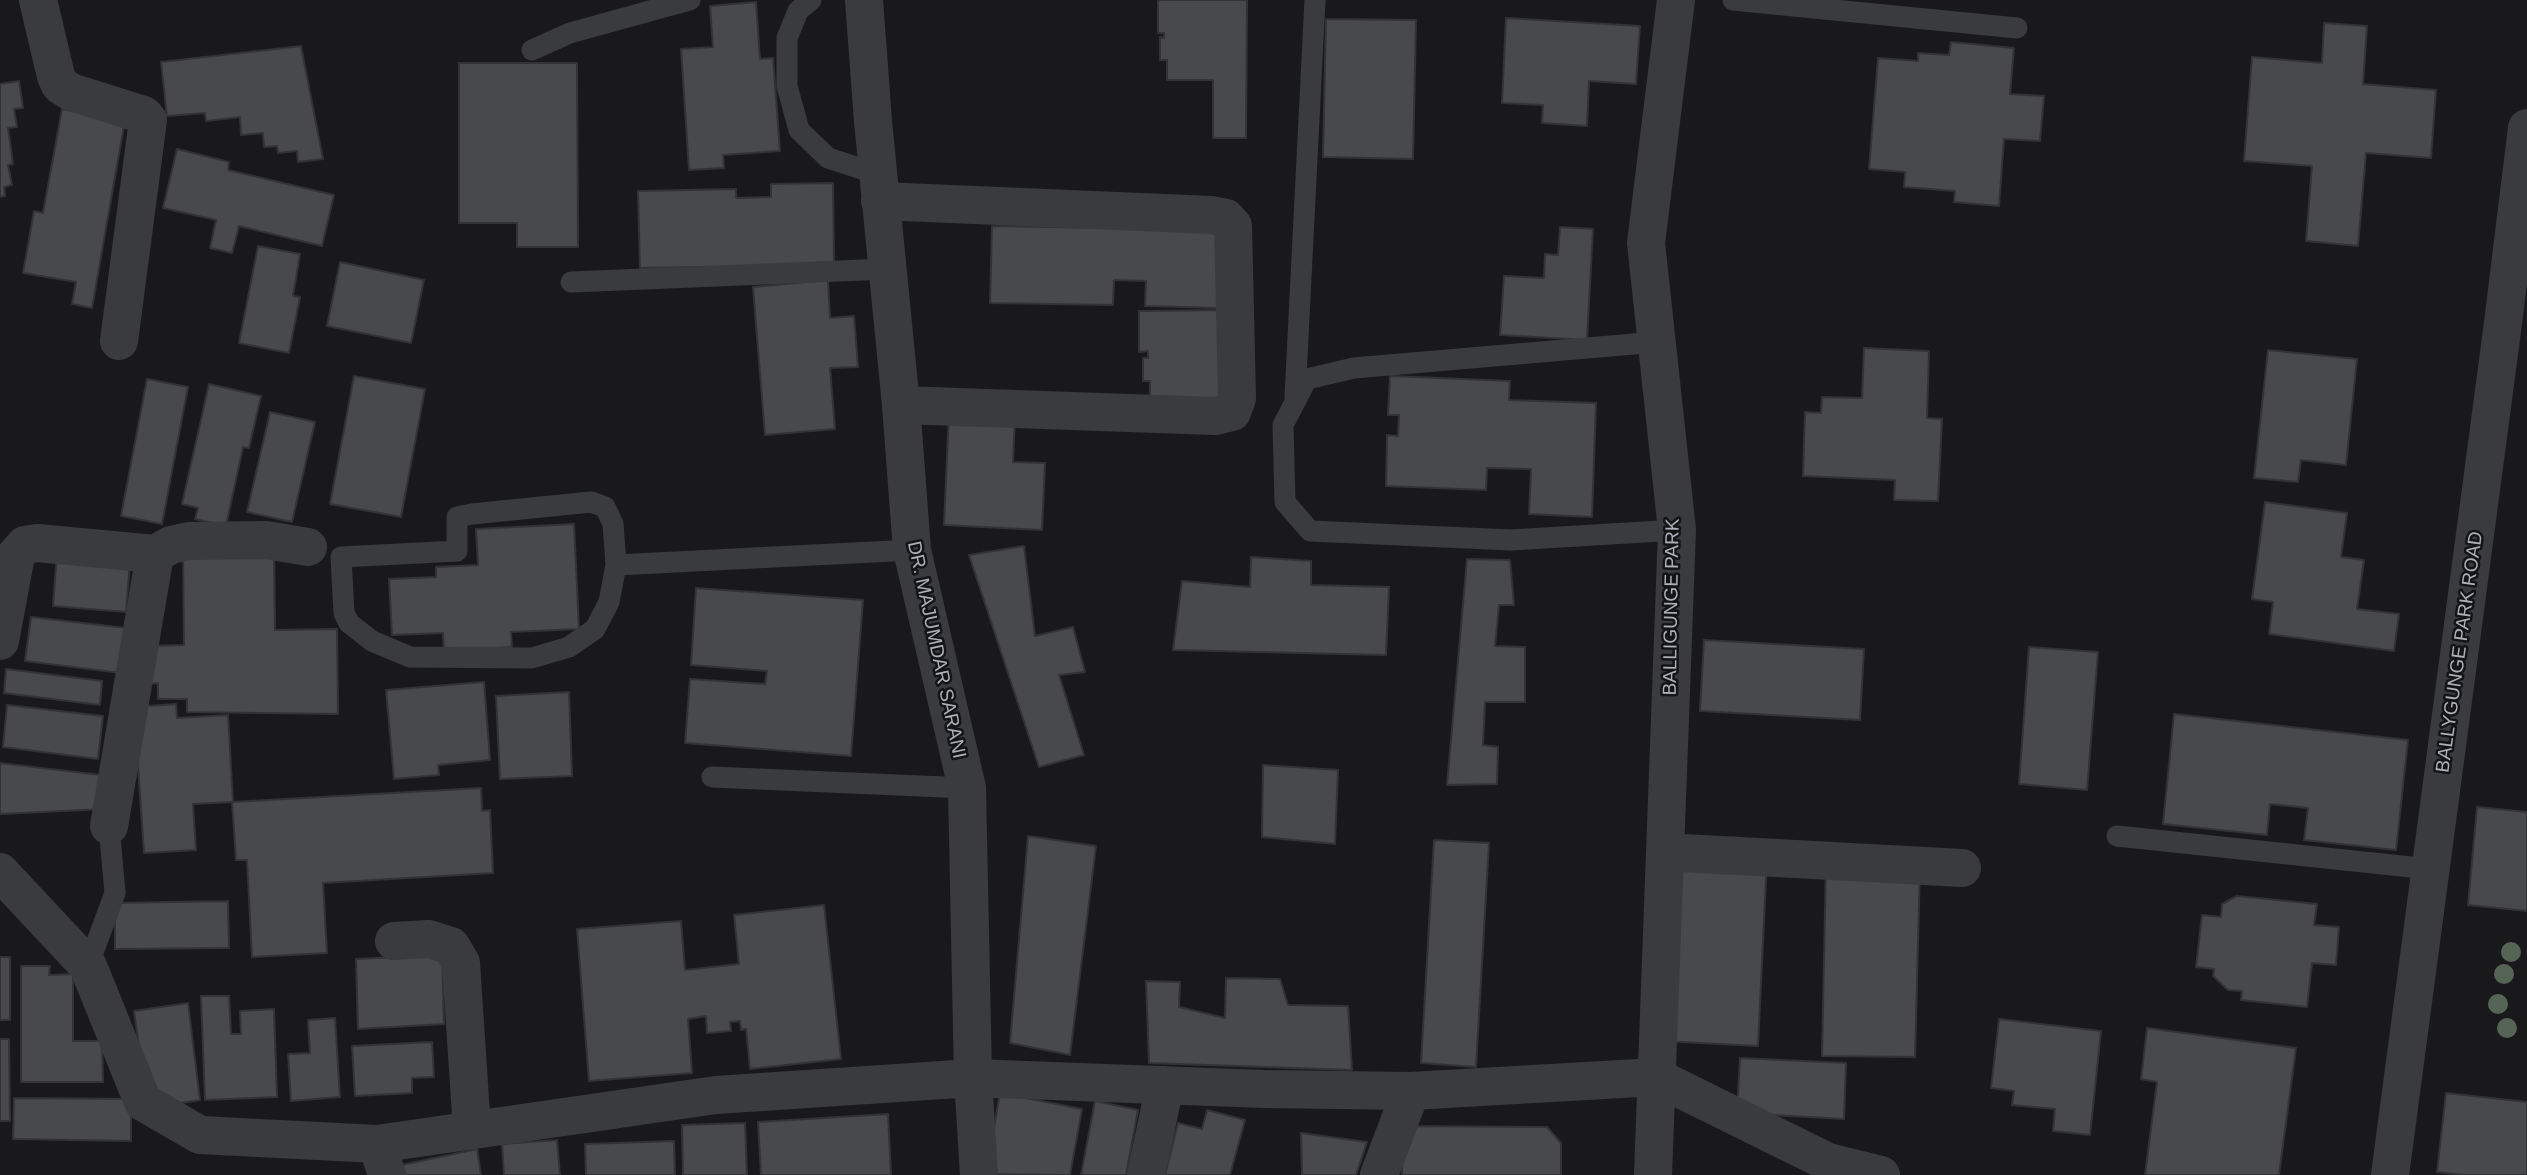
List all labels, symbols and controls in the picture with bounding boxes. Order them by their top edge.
street label: BALLIGUNGE PARK [1659,518,1685,696]
street label: BALLYGUNGE PARK ROAD [2432,530,2488,774]
street label: DR. MAJUMDAR SARANI [902,539,970,761]

